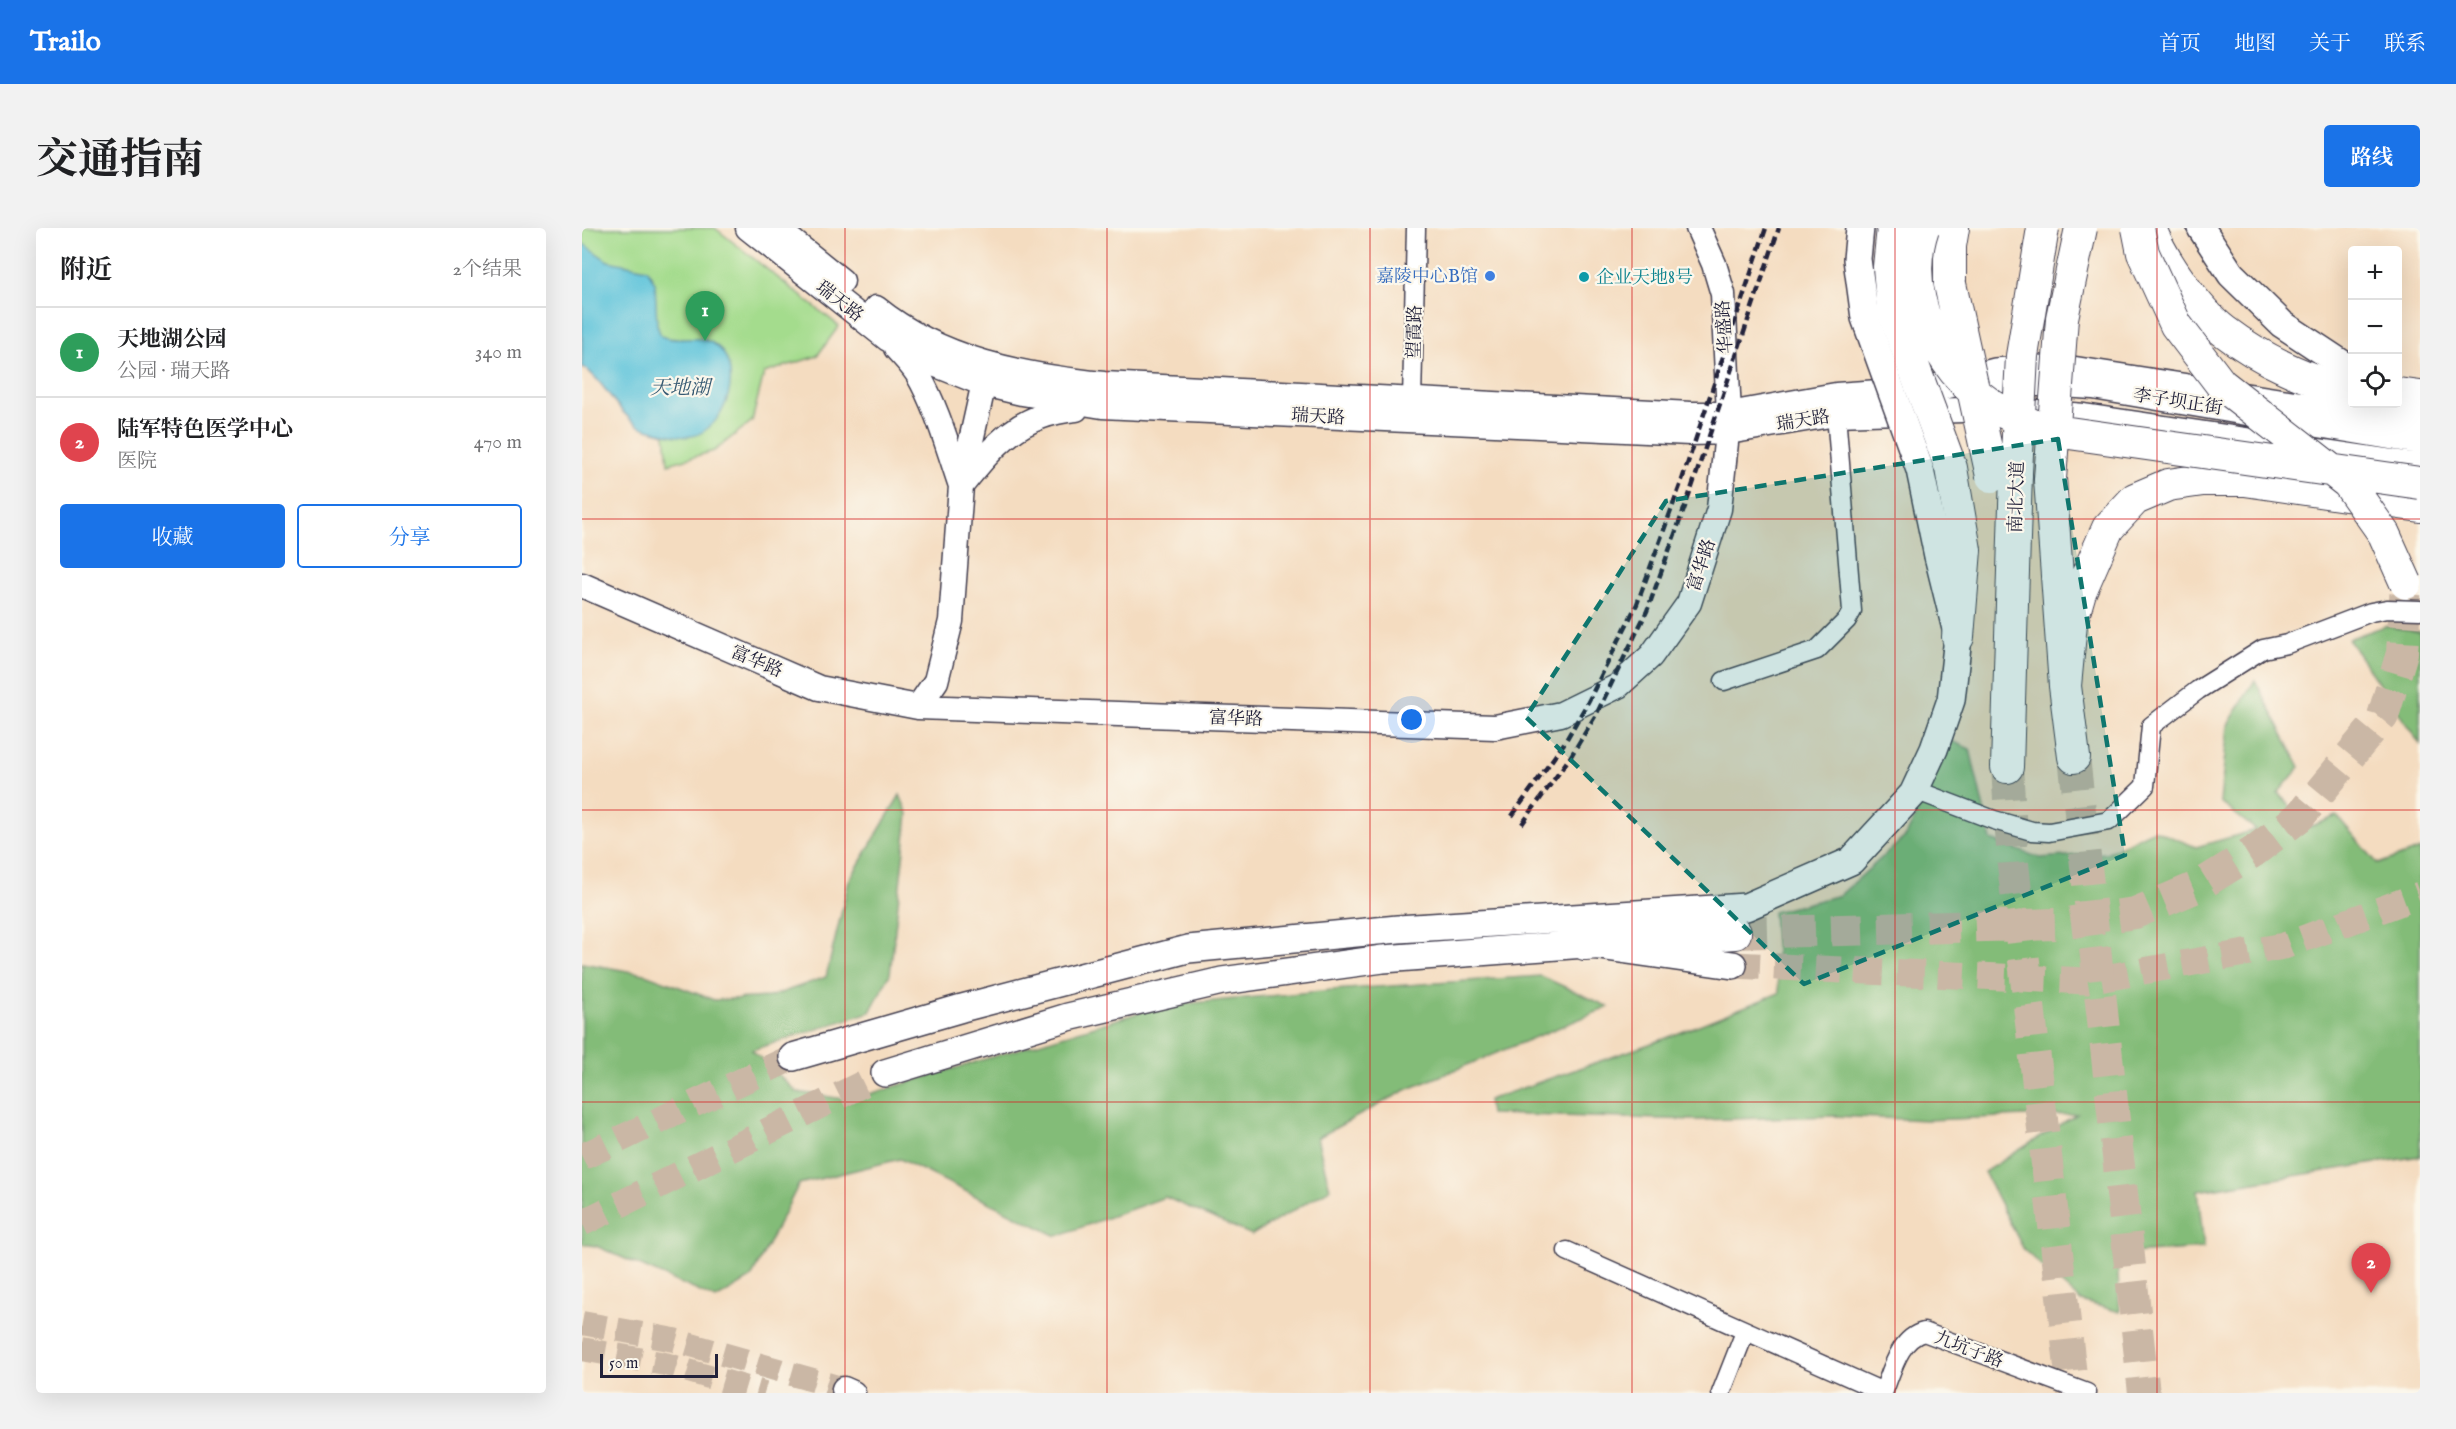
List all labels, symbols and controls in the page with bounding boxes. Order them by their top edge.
text: Trailo [30,25,101,60]
text: 首页 [2159,31,2201,58]
text: 地图 [2234,31,2276,58]
text: 关于 [2309,31,2351,58]
text: 联系 [2384,31,2426,58]
button: 路线 [2324,125,2420,187]
text: 交通指南 [36,135,204,188]
map controls [2348,246,2402,408]
button: + [2348,246,2402,300]
text: 附近 [60,254,112,287]
text: 2个结果 [453,257,522,282]
place label: 嘉陵中心B馆 [1376,266,1478,289]
place label: 企业天地8号 [1596,267,1693,290]
marker: 嘉陵中心B馆 [1483,269,1497,283]
marker: 企业天地8号 [1577,270,1591,284]
street label: 瑞天路 [811,276,867,328]
pin: 1 [686,291,724,341]
street label: 华盛路 [1712,299,1739,355]
button: − [2348,300,2402,354]
street label: 望霞路 [1404,305,1427,359]
text: 天地湖公园 [117,326,227,354]
text: 1 [76,340,83,365]
text: 340 m [475,340,522,365]
button: locate [2348,354,2402,408]
text: 公园 · 瑞天路 [117,359,230,384]
water label: 天地湖 [650,376,713,401]
street label: 李子坝正街 [2132,384,2224,421]
street label: 瑞天路 [1290,405,1345,430]
street label: 瑞天路 [1775,406,1832,437]
text: 陆军特色医学中心 [117,416,293,444]
text: 2 [75,430,84,455]
text: 470 m [474,430,522,455]
text: 医院 [117,449,157,474]
street label: 南北大道 [2005,461,2030,533]
button: 收藏 [60,504,285,568]
button: 分享 [297,504,522,568]
street label: 富华路 [1683,536,1722,595]
street label: 富华路 [727,641,786,684]
your location [1397,705,1426,734]
street label: 富华路 [1209,707,1263,732]
pin: 2 [2352,1244,2390,1293]
street label: 九坑子路 [1931,1327,2006,1374]
scale bar [600,1351,718,1378]
text: 50 m [609,1354,638,1374]

